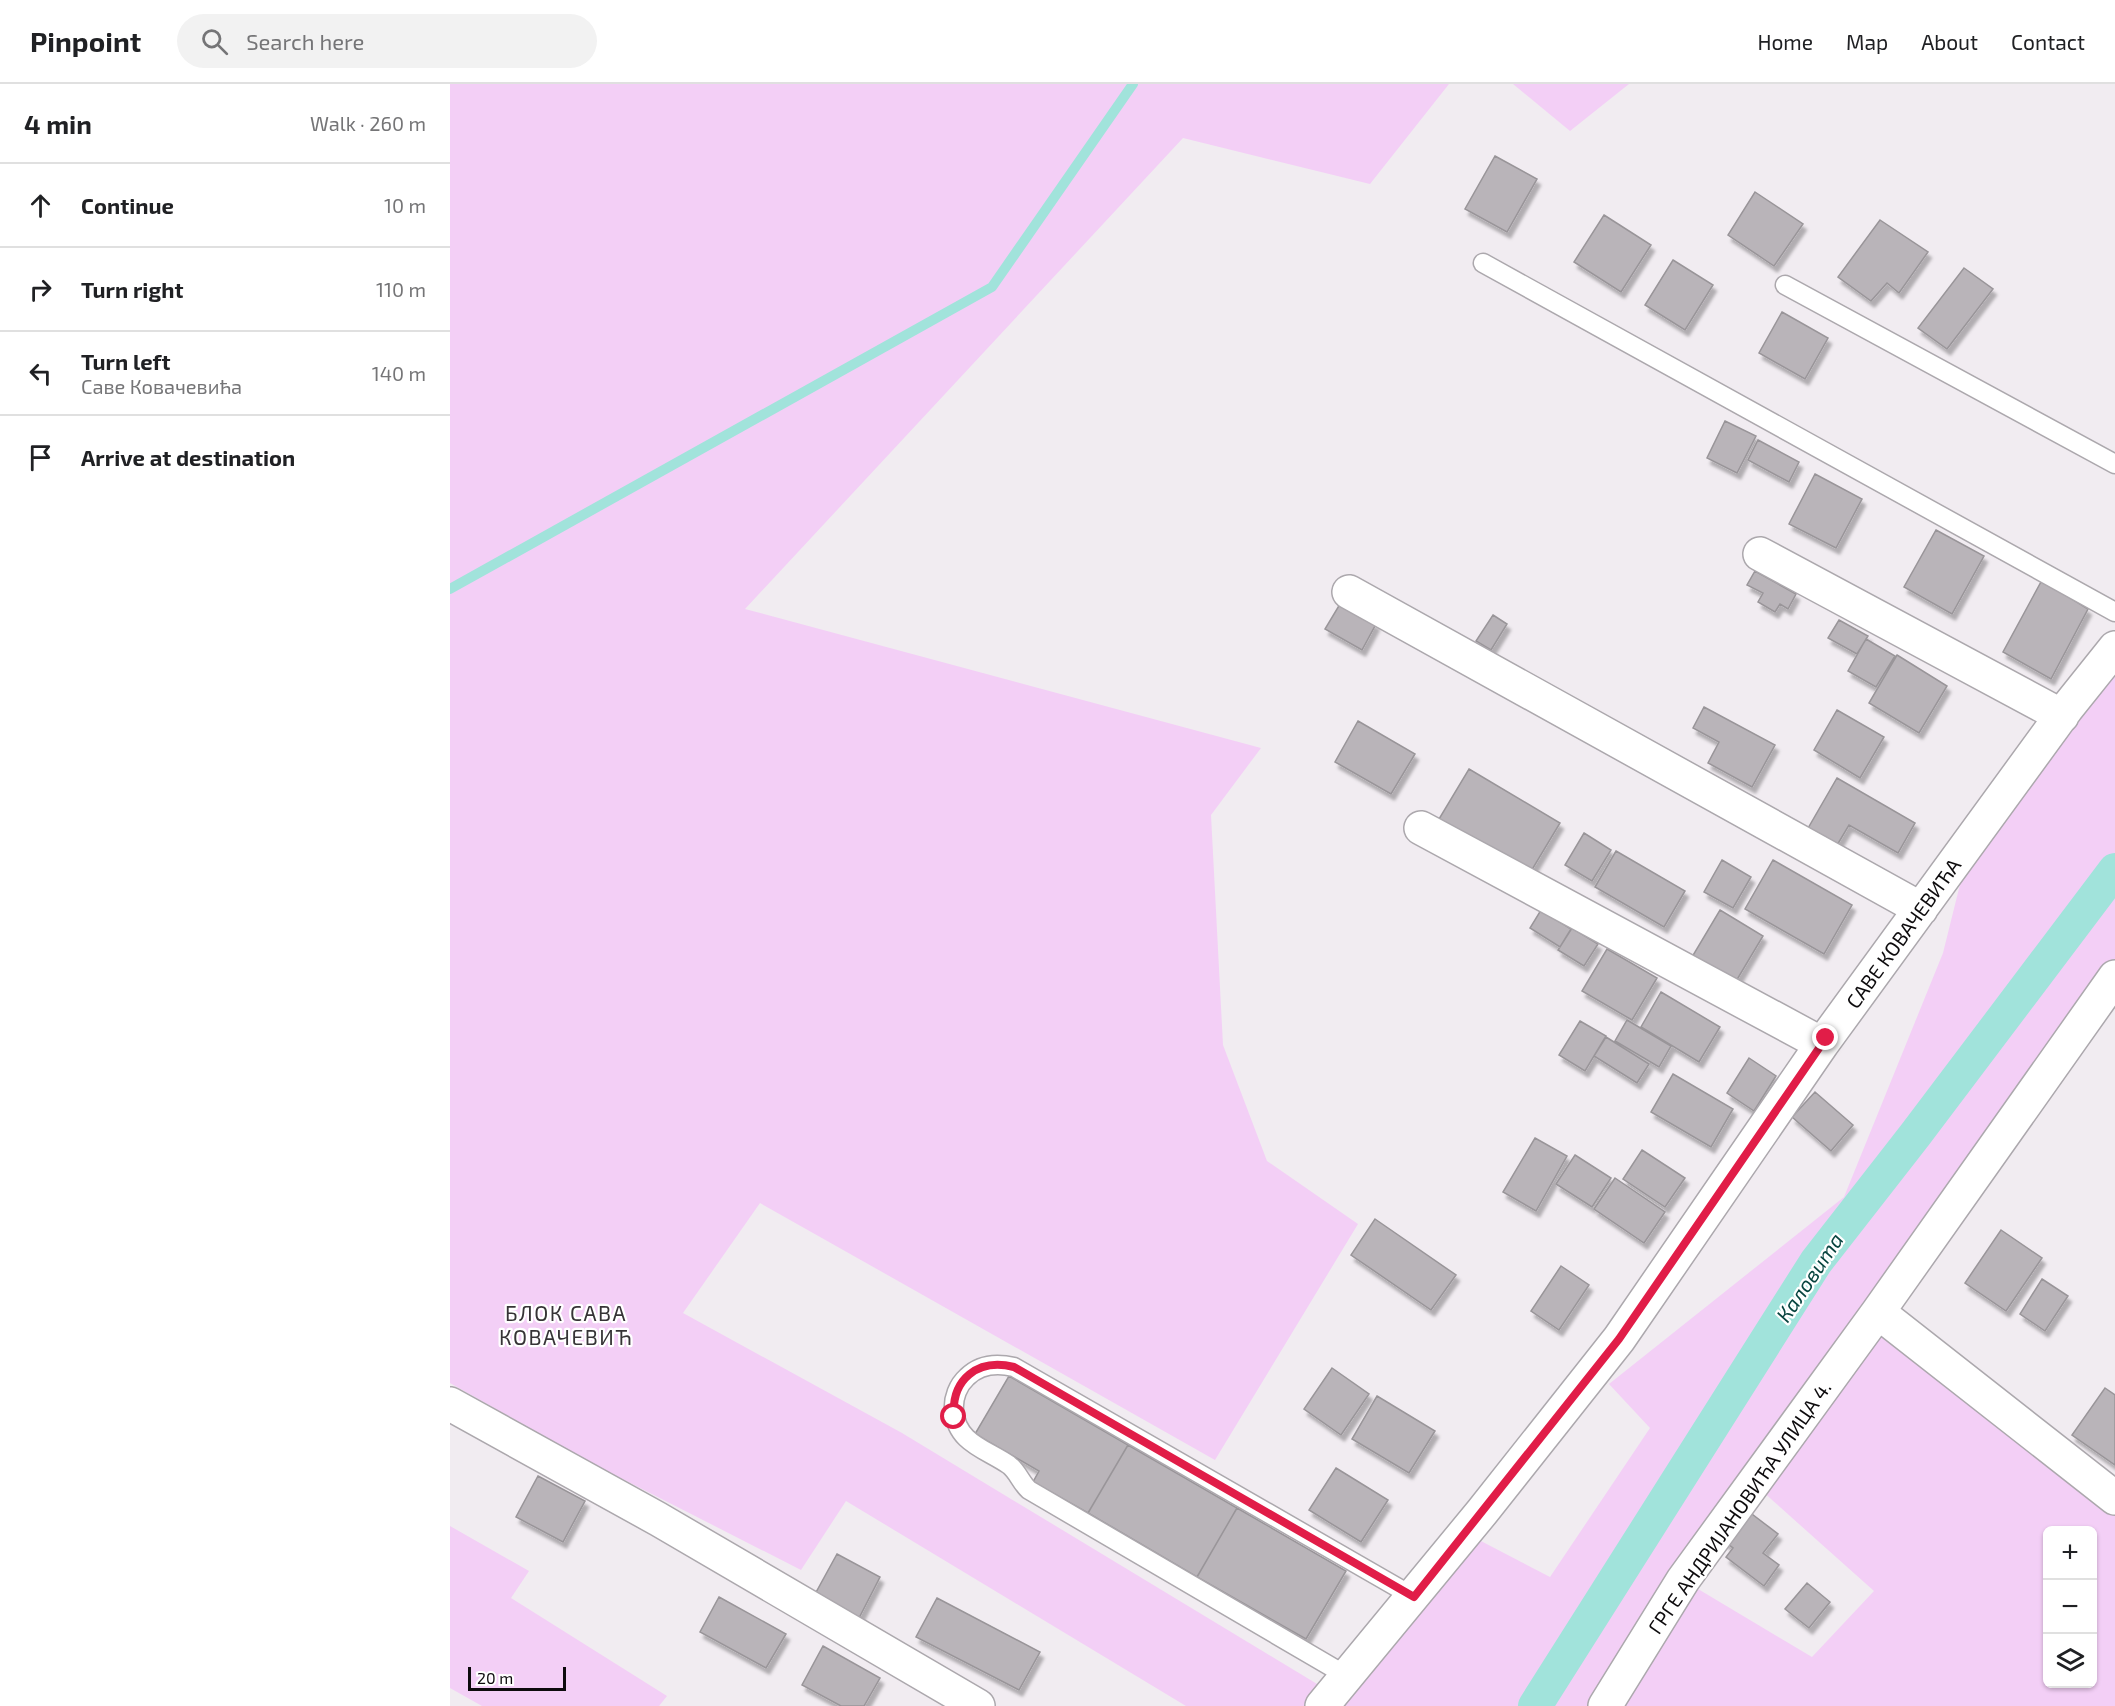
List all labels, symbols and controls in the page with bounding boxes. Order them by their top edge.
search box [177,14,597,68]
text: Pinpoint [30,24,141,58]
icon: search [198,25,231,58]
text: Search here [246,28,364,54]
text: Home [1757,29,1813,54]
text: Map [1846,29,1888,54]
text: About [1921,29,1978,54]
text: Contact [2011,29,2085,54]
text: 4 min [24,108,92,139]
text: Walk · 260 m [310,111,426,135]
icon: ahead [24,189,57,222]
text: Continue [81,192,174,218]
text: 10 m [384,193,426,217]
icon: right [24,273,57,306]
text: Turn right [81,276,183,302]
text: 110 m [376,277,426,301]
text: Turn left [81,348,170,374]
icon: left [24,357,57,390]
text: 140 m [372,361,426,385]
text: Саве Ковачевића [81,374,242,398]
icon: arrive [24,441,57,474]
text: Arrive at destination [81,444,295,470]
street label: САВЕ КОВАЧЕВИЋА [1841,853,1966,1013]
route end [1812,1024,1838,1050]
water label: Каловита [1770,1228,1848,1326]
district label: БЛОК САВА КОВАЧЕВИЋ [499,1300,633,1349]
street label: ГРГЕ АНДРИЈАНОВИЋА УЛИЦА 4. [1642,1376,1836,1638]
route start [940,1403,966,1429]
map controls [2043,1526,2097,1688]
button: + [2043,1526,2097,1580]
button: − [2043,1580,2097,1634]
button: layers [2043,1634,2097,1688]
scale bar [468,1664,566,1692]
text: 20 m [477,1668,513,1687]

